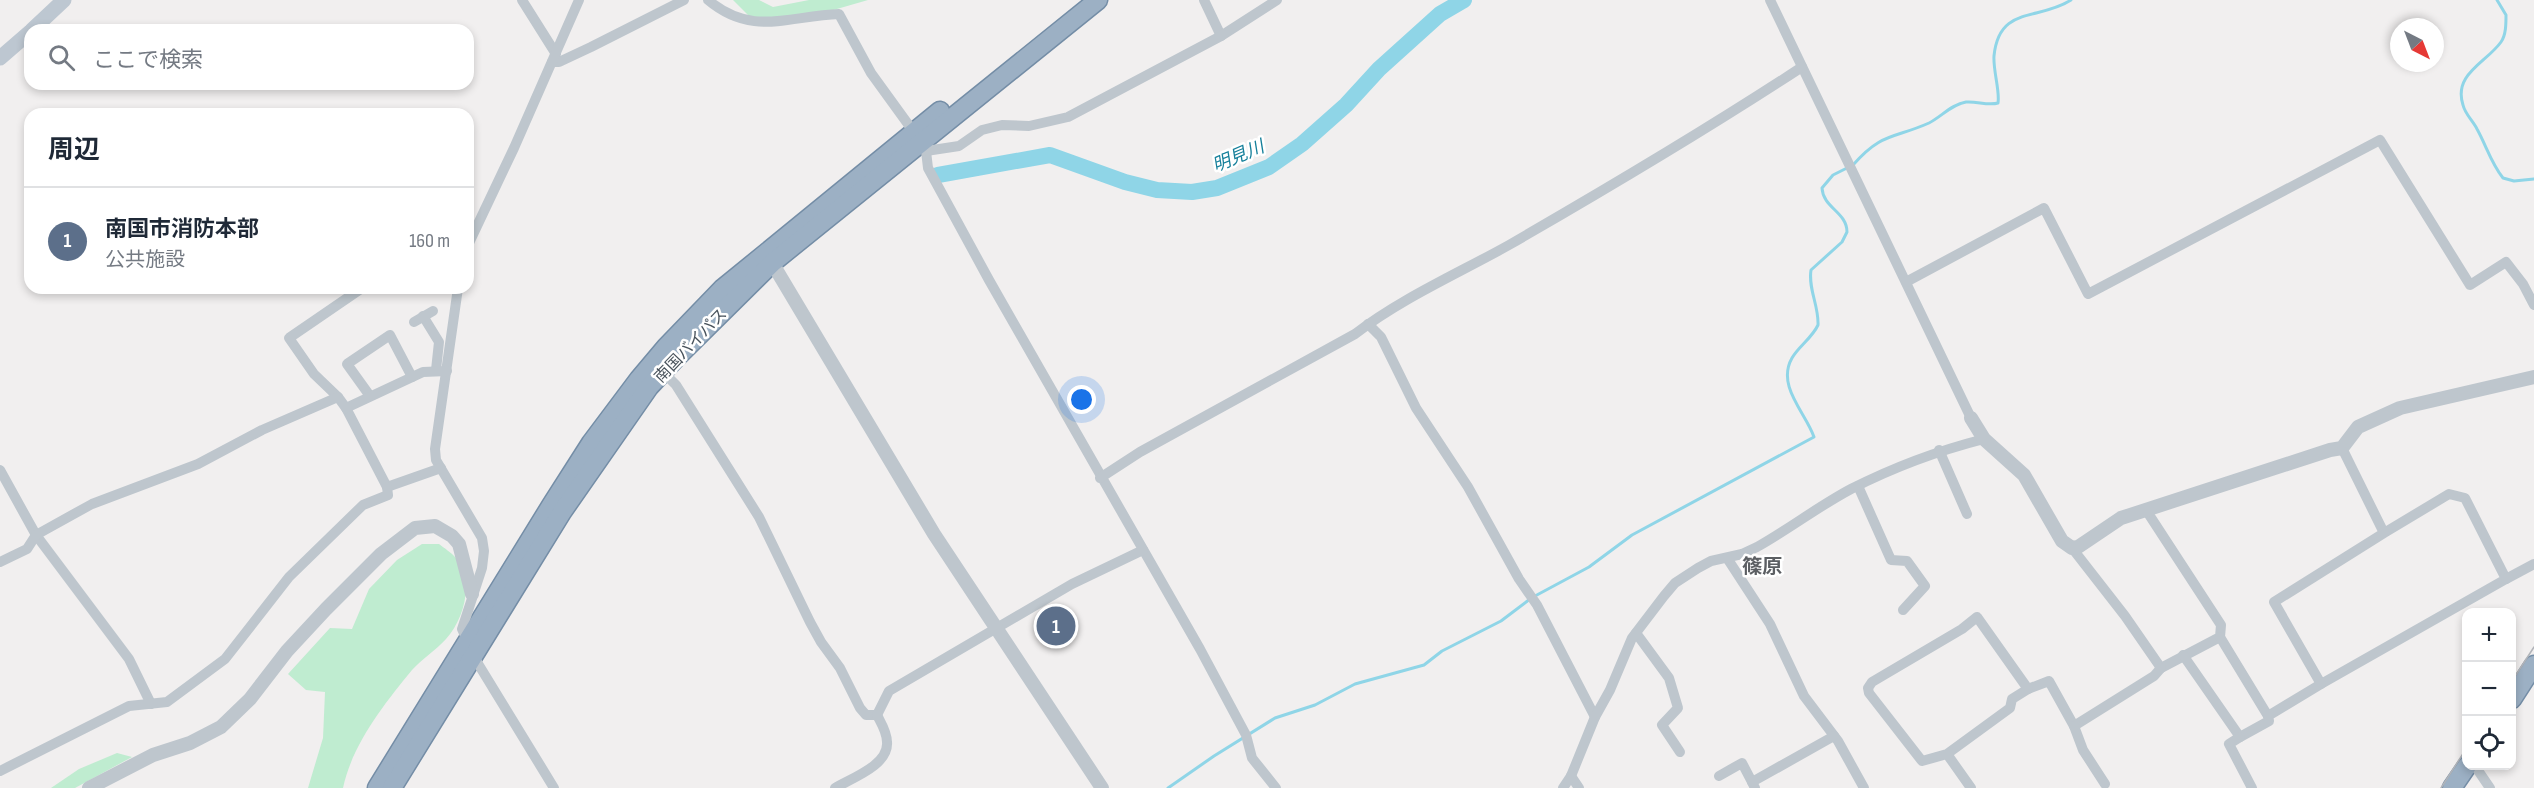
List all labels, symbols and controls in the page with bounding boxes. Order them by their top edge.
north arrow [2390,18,2444,72]
search box [24,24,474,90]
icon: search [45,41,78,74]
text: ここで検索 [93,47,203,74]
text: 周辺 [48,135,100,166]
water label: 明見川 [1209,135,1269,177]
text: 南国市消防本部 [105,216,259,243]
text: 1 [64,229,71,253]
text: 160 m [409,229,450,253]
text: 公共施設 [105,248,185,272]
street label: 南国バイパス [651,305,731,387]
your location [1067,385,1096,414]
district label: 篠原 [1742,555,1782,579]
pin: 1 [1036,604,1076,648]
map controls [2462,608,2516,770]
button: + [2462,608,2516,662]
button: − [2462,662,2516,716]
button: locate [2462,716,2516,770]

